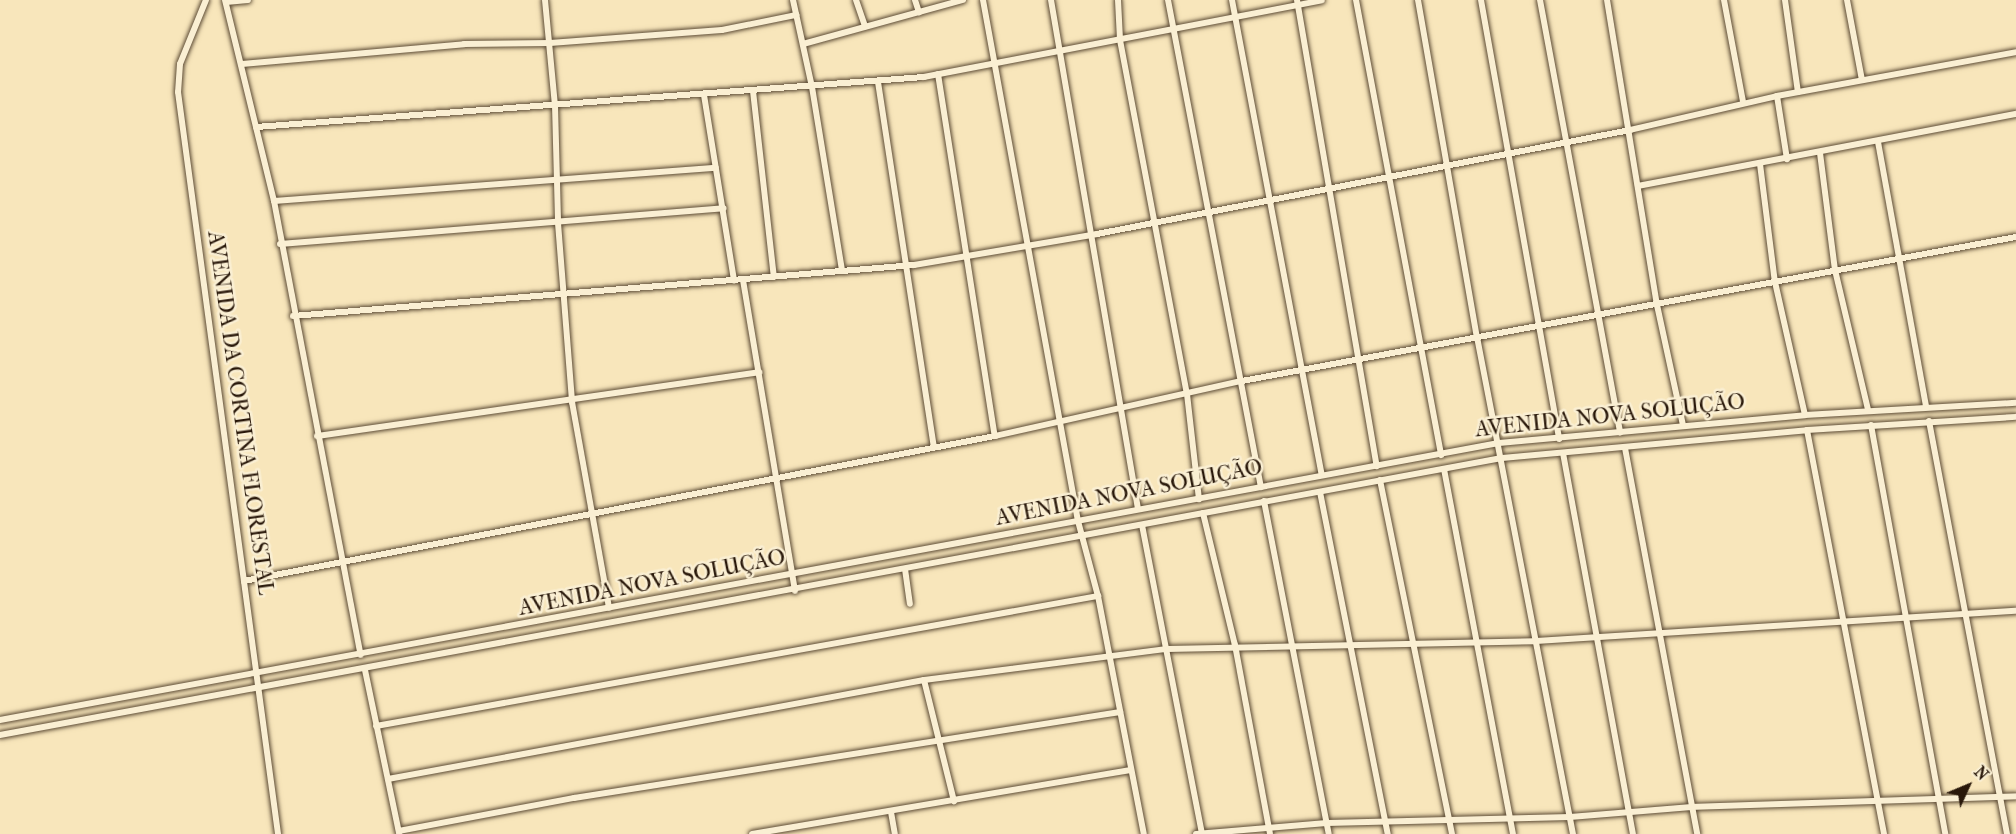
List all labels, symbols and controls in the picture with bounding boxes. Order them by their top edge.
street label: AVENIDA DA CORTINA FLORESTAL [201,229,279,597]
street label: AVENIDA NOVA SOLUÇÃO [1474,389,1746,443]
street label: AVENIDA NOVA SOLUÇÃO [994,454,1264,532]
street label: AVENIDA NOVA SOLUÇÃO [517,544,787,622]
north arrow [1938,756,1998,816]
text: N [1970,762,1992,784]

